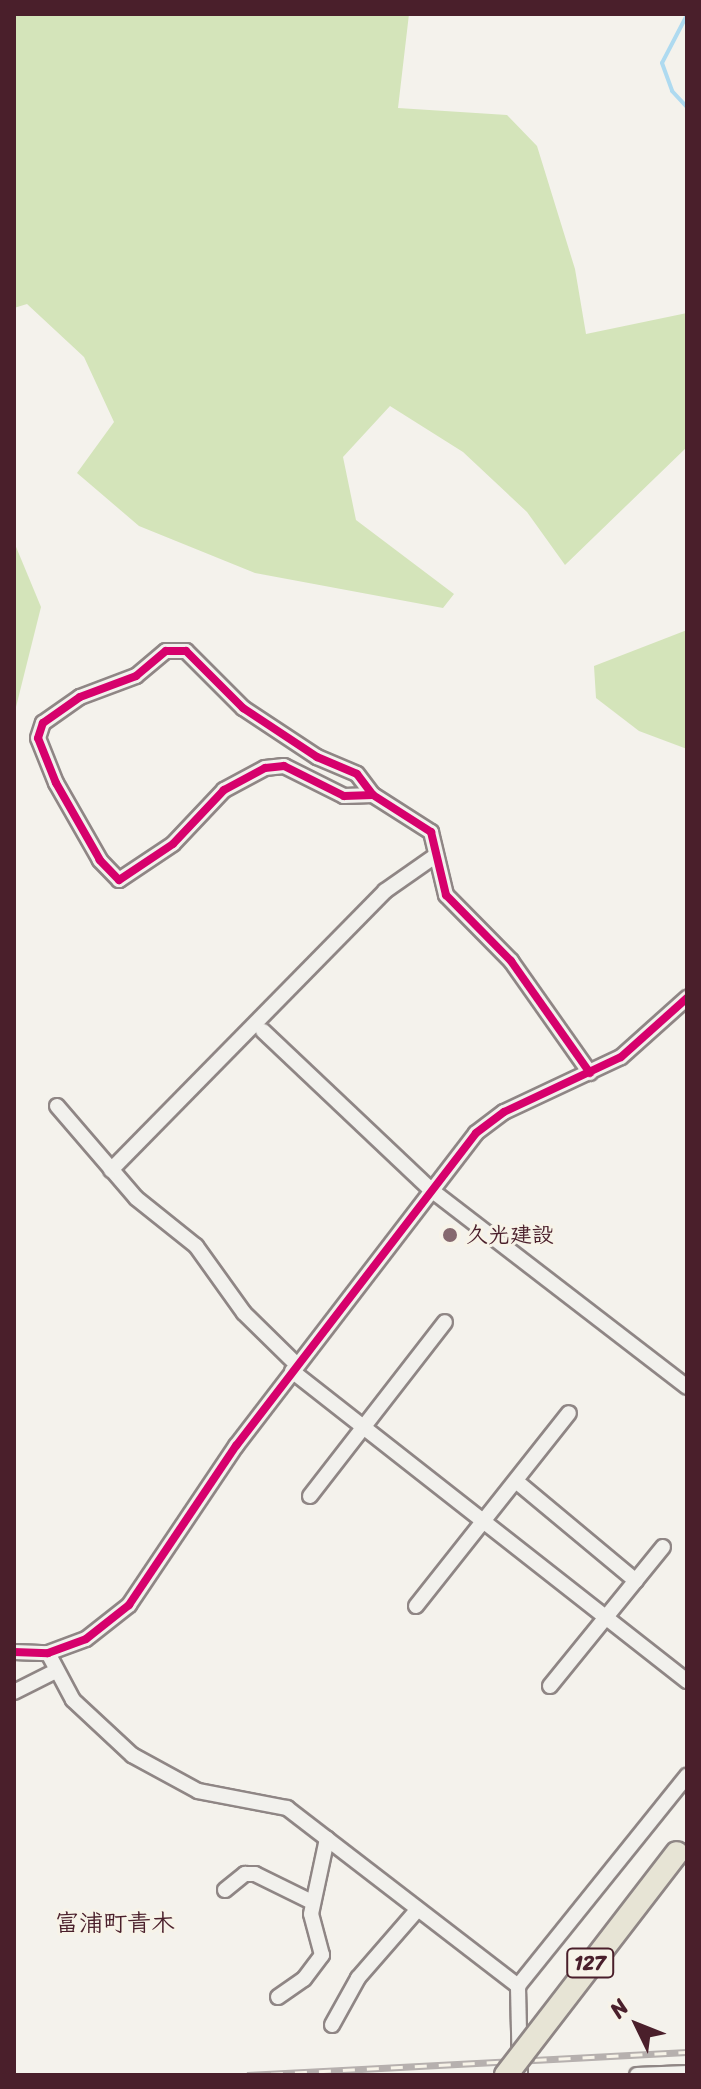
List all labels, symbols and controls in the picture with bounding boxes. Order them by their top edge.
place label: 久光建設 [466,1222,554,1248]
marker: 久光建設 [441,1226,459,1244]
district label: 富浦町青木 [55,1910,175,1938]
road number: 127 [566,1947,614,1979]
north arrow [597,1985,677,2065]
text: N [600,1989,639,2027]

